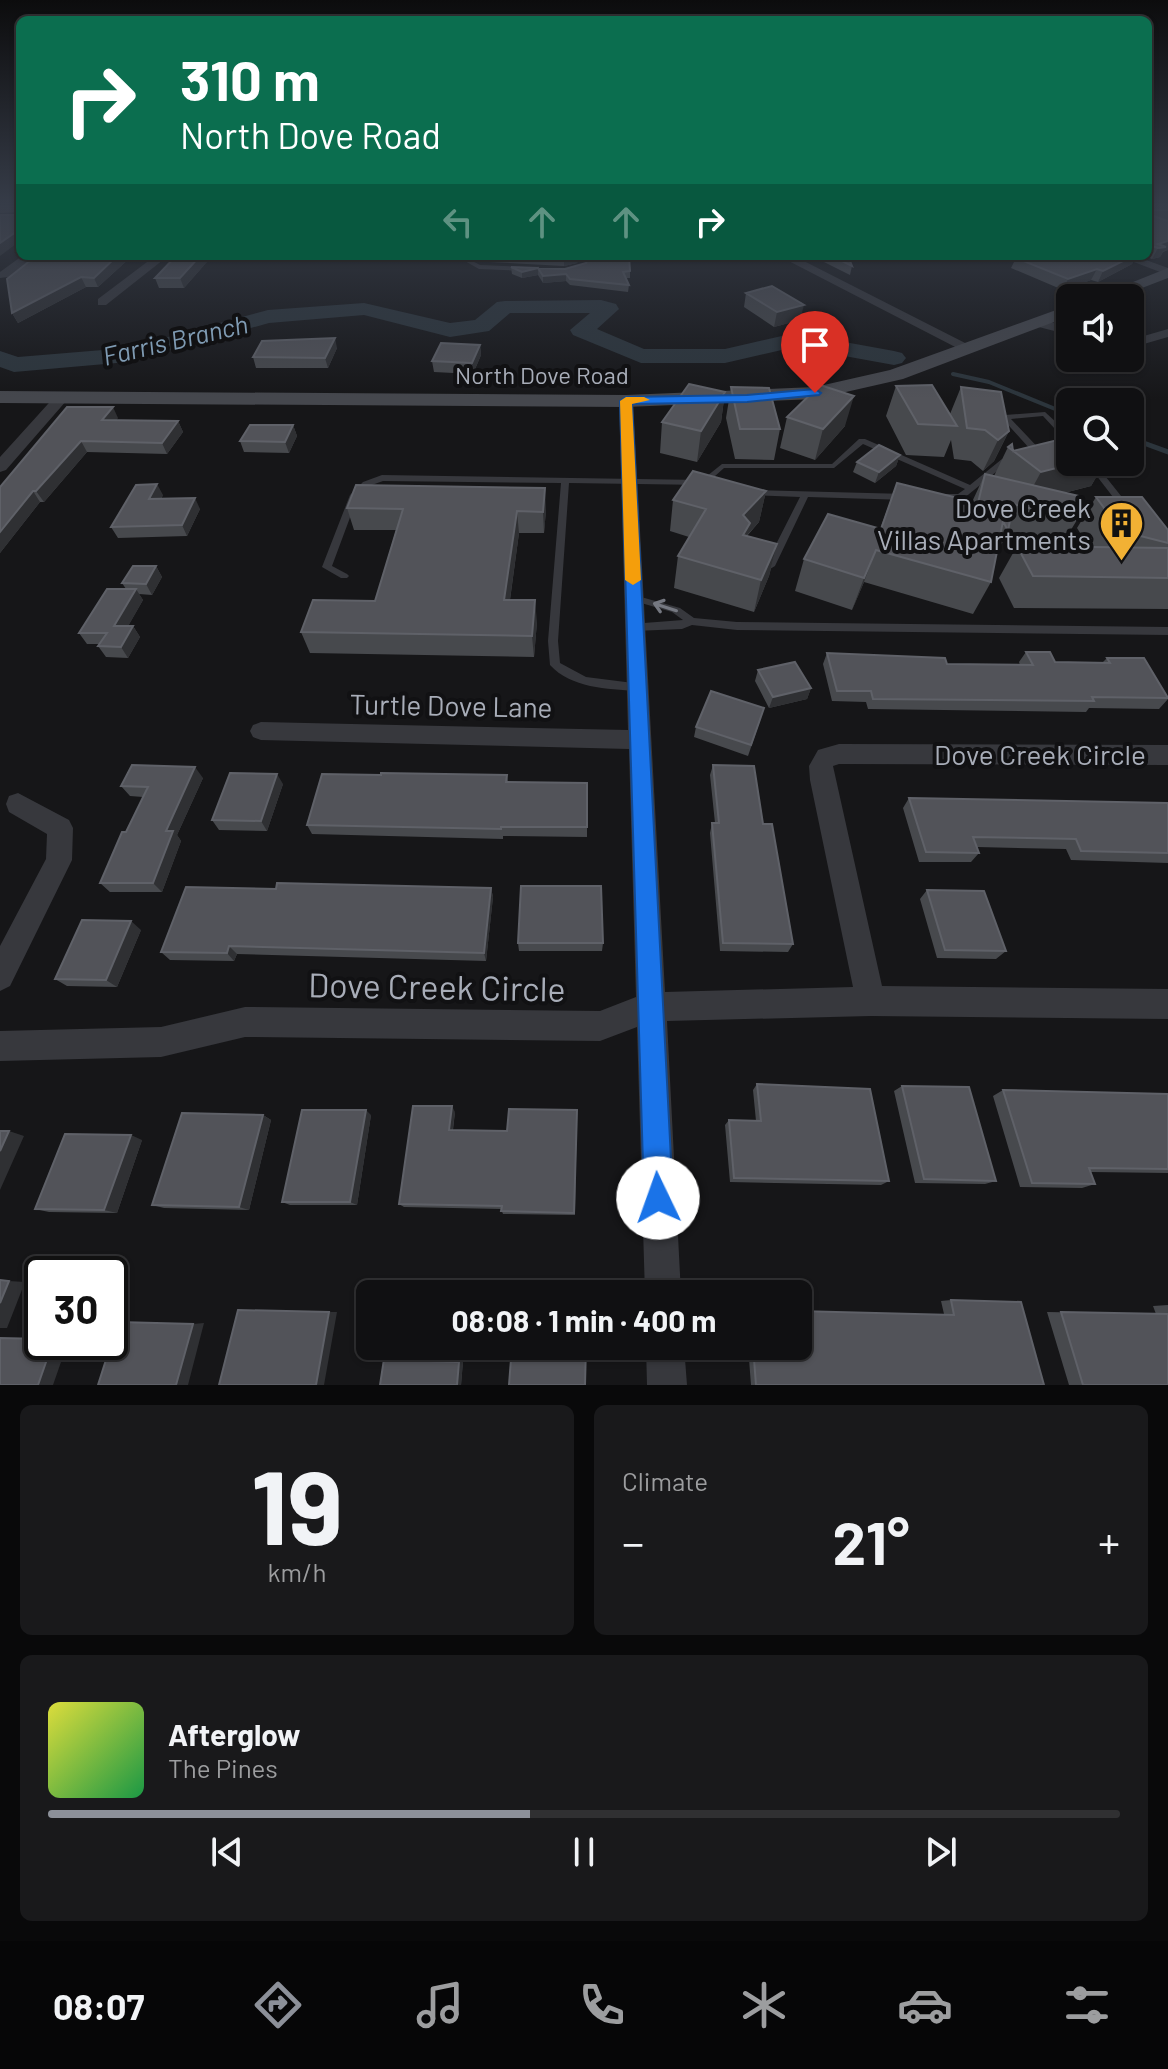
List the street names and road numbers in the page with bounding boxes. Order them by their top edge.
street label: North Dove Road [455,360,629,389]
street label: Turtle Dove Lane [349,686,553,724]
street label: Dove Creek Circle [934,737,1146,771]
street label: Dove Creek Circle [308,963,566,1009]

